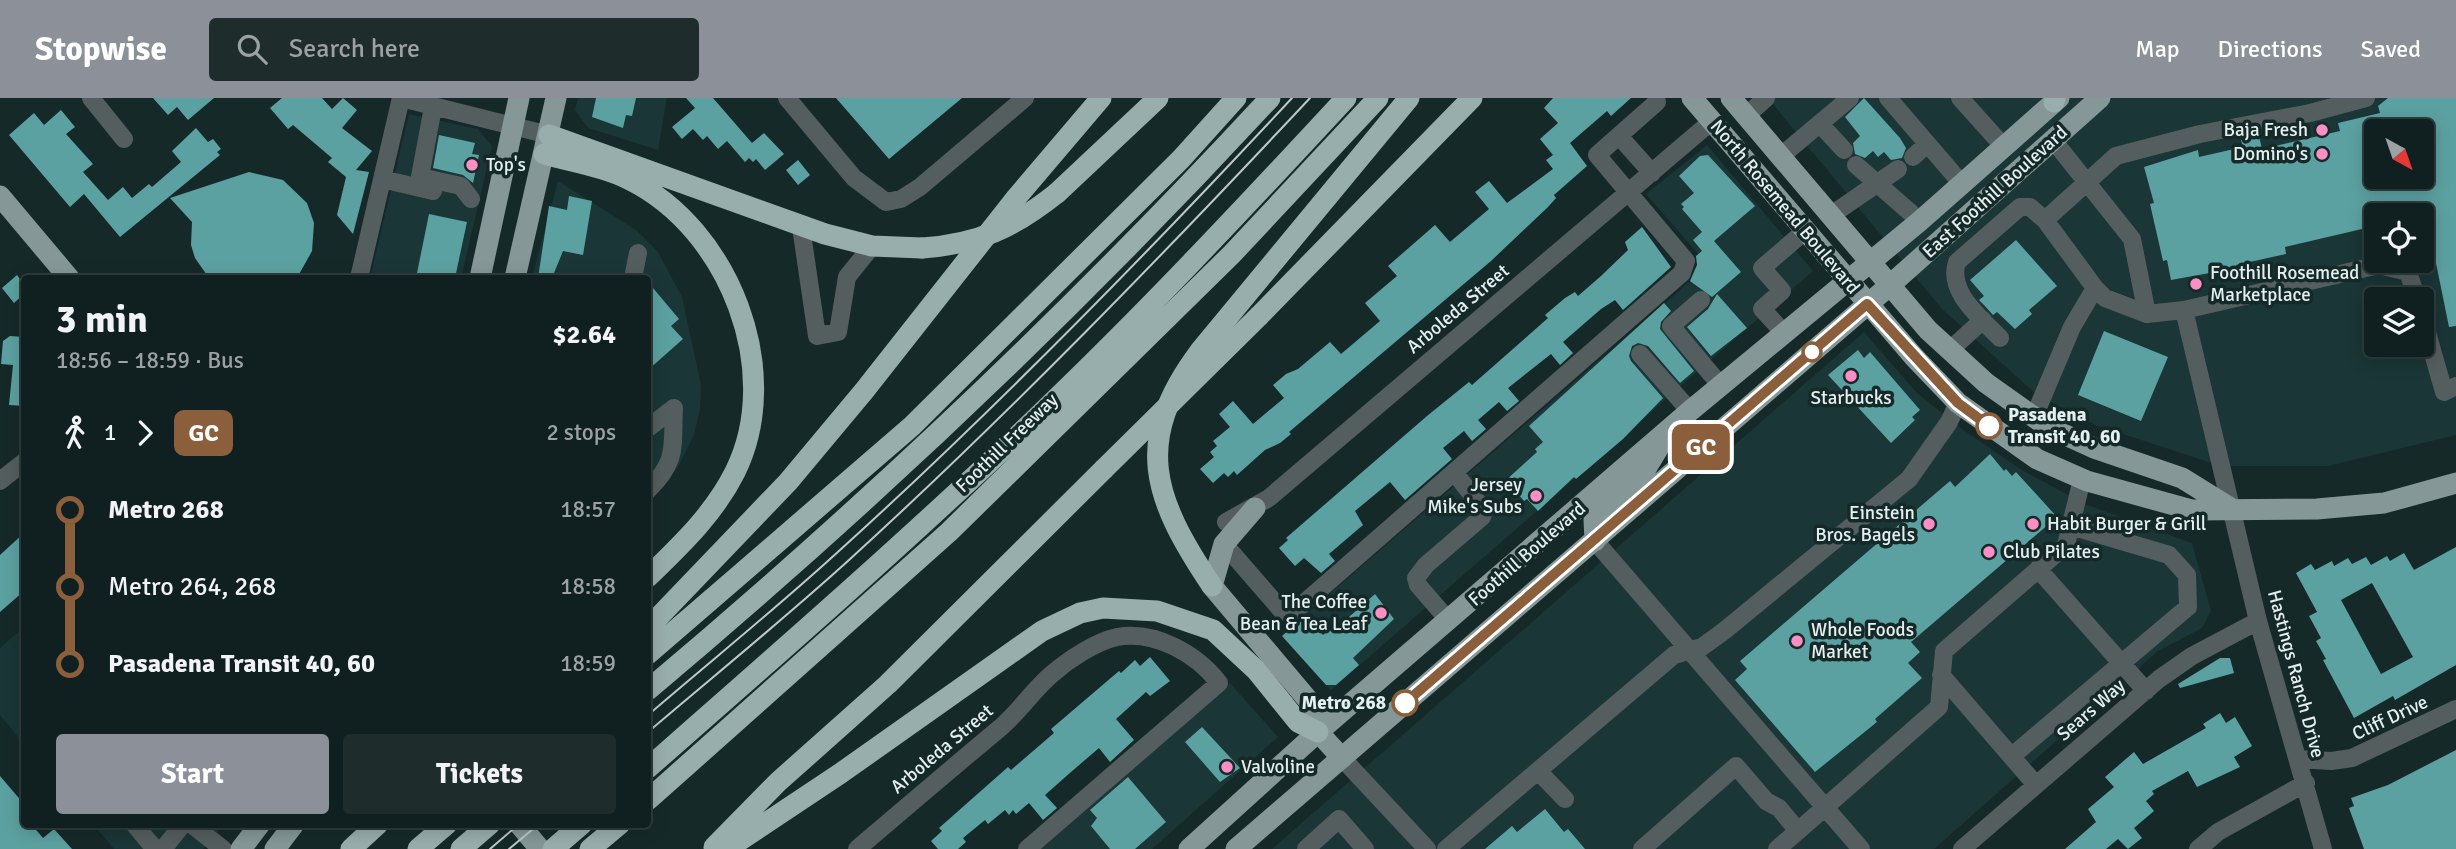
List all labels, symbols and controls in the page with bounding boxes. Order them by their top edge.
search box [209,18,699,81]
text: Stopwise [35,29,167,70]
icon: search [233,30,271,68]
text: Search here [289,33,420,65]
text: Map [2135,34,2180,64]
text: Directions [2218,34,2323,64]
text: Saved [2361,34,2421,64]
street label: North Rosemead Boulevard [1705,115,1865,299]
place label: Baja Fresh [2223,118,2308,142]
north arrow [2364,119,2434,189]
map controls [2364,119,2434,357]
street label: East Foothill Boulevard [1917,120,2073,264]
marker: Baja Fresh [2314,122,2330,138]
place label: Domino's [2233,142,2308,166]
marker: Domino's [2314,146,2330,162]
place label: Top's [486,153,526,177]
marker: Top's [464,157,480,173]
button: locate [2364,203,2434,273]
street label: Arboleda Street [1402,259,1515,359]
place label: Foothill Rosemead Marketplace [2210,261,2359,307]
marker: Foothill Rosemead Marketplace [2188,276,2204,292]
button: layers [2364,287,2434,357]
text: 3 min [56,296,148,343]
text: $2.64 [552,319,616,351]
unlabelled marker [1802,342,1822,362]
text: 18:56 – 18:59 · Bus [56,346,244,375]
marker: Starbucks [1843,368,1859,384]
place label: Starbucks [1811,386,1892,410]
street label: Foothill Freeway [951,388,1063,498]
place label: Pasadena Transit 40, 60 [2008,403,2121,449]
marker: Pasadena Transit 40, 60 [1976,413,2002,439]
icon: walk [56,414,94,452]
icon: forward [126,414,164,452]
text: 1 [104,418,116,447]
text: GC [188,418,219,448]
text: 2 stops [546,418,616,447]
line badge: GC [1670,424,1732,470]
text: GC [1686,432,1716,462]
place label: Jersey Mike's Subs [1427,473,1522,519]
marker: Jersey Mike's Subs [1528,488,1544,504]
text: Metro 268 [108,494,224,526]
text: 18:57 [560,495,616,524]
street label: Foothill Boulevard [1463,496,1591,612]
place label: Einstein Bros. Bagels [1815,501,1915,547]
place label: Habit Burger & Grill [2047,512,2206,536]
marker: Einstein Bros. Bagels [1921,516,1937,532]
marker: Habit Burger & Grill [2025,516,2041,532]
place label: Club Pilates [2003,540,2100,564]
marker: Club Pilates [1981,544,1997,560]
text: Metro 264, 268 [108,571,276,603]
text: 18:58 [560,572,616,601]
street label: Hastings Ranch Drive [2262,587,2330,761]
place label: The Coffee Bean & Tea Leaf [1240,590,1369,636]
marker: The Coffee Bean & Tea Leaf [1373,605,1389,621]
place label: Whole Foods Market [1811,618,1914,664]
marker: Whole Foods Market [1789,633,1805,649]
text: Pasadena Transit 40, 60 [108,648,375,680]
text: 18:59 [560,649,616,678]
street label: Sears Way [2052,674,2130,746]
marker: Metro 268 [1392,690,1418,716]
street label: Cliff Drive [2348,690,2432,746]
place label: Metro 268 [1301,691,1386,715]
street label: Arboleda Street [886,699,999,799]
button: Start [56,734,329,814]
button: Tickets [343,734,616,814]
place label: Valvoline [1241,755,1315,779]
marker: Valvoline [1219,759,1235,775]

